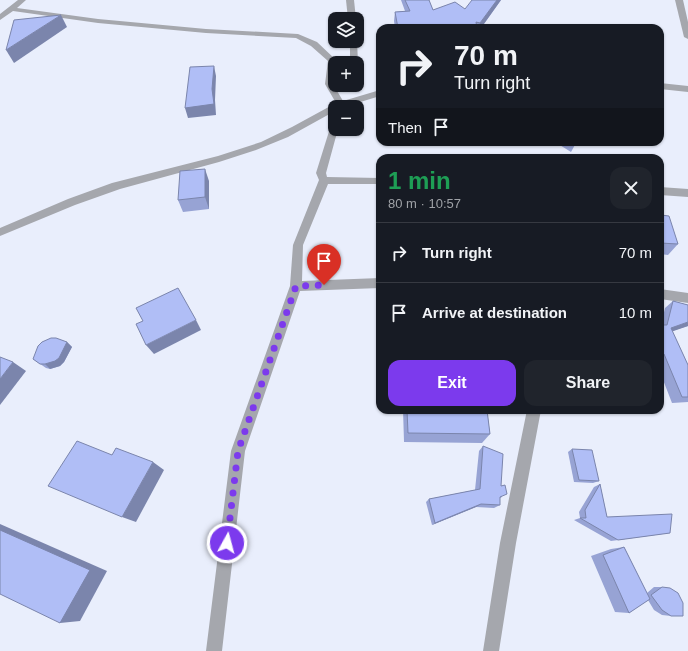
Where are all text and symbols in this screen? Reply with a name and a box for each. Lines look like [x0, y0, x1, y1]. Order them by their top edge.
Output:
map controls [328, 12, 364, 136]
button: layers [328, 12, 364, 48]
icon: right [388, 40, 440, 92]
text: 70 m [454, 40, 518, 71]
button: + [328, 56, 364, 92]
text: Turn right [454, 73, 530, 93]
button: − [328, 100, 364, 136]
icon: arrive [430, 116, 452, 138]
text: Then [388, 119, 422, 136]
text: 1 min [388, 167, 451, 194]
button: close [610, 167, 652, 209]
text: 80 m · 10:57 [388, 196, 461, 211]
icon: right [388, 242, 410, 264]
pin [307, 244, 341, 285]
text: Turn right [422, 244, 492, 261]
text: 70 m [619, 244, 652, 261]
icon: arrive [313, 250, 335, 272]
icon: arrive [388, 302, 410, 324]
text: Arrive at destination [422, 304, 567, 321]
text: 10 m [619, 304, 652, 321]
button: Exit [388, 360, 516, 406]
button: Share [524, 360, 652, 406]
position arrow [206, 522, 248, 564]

